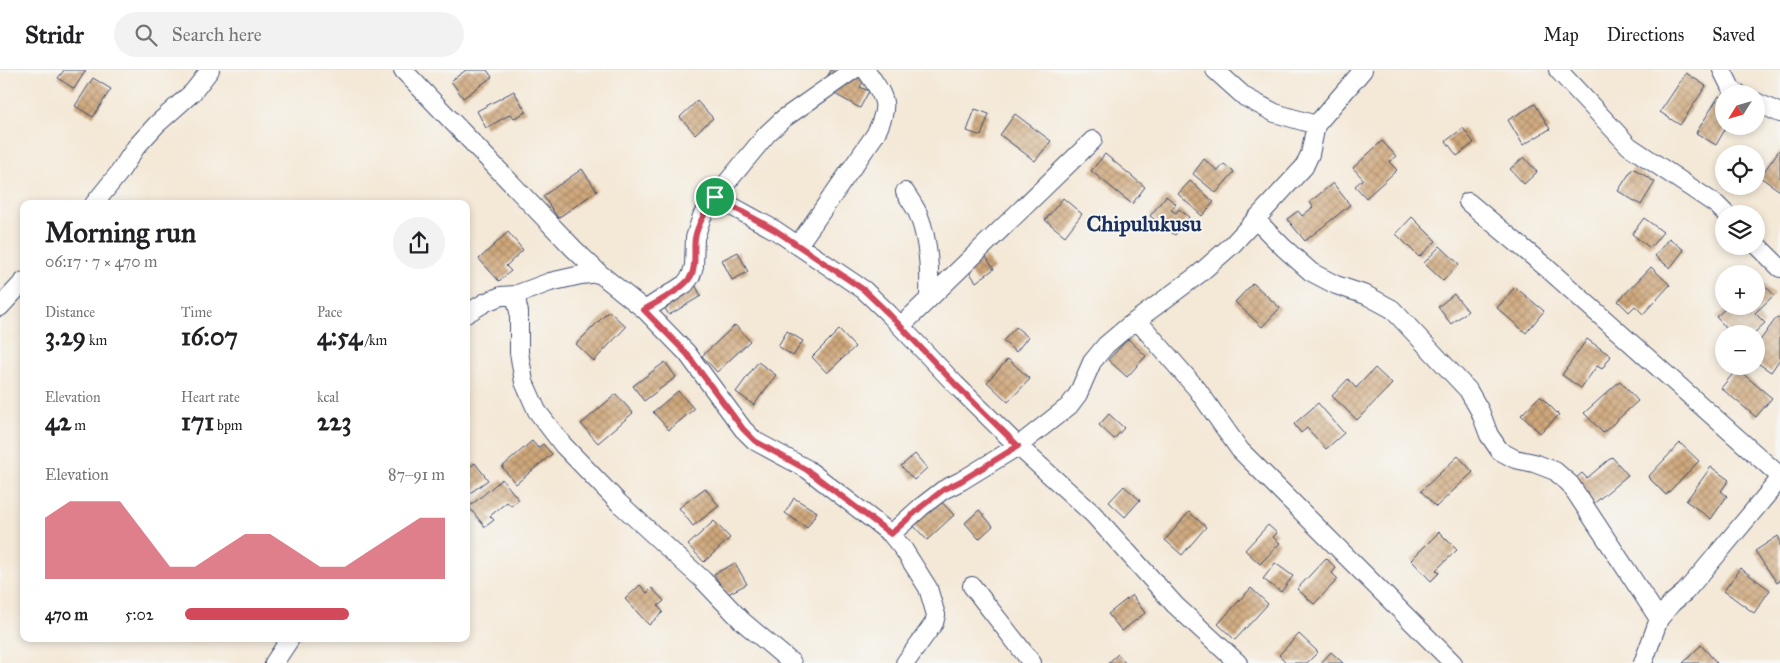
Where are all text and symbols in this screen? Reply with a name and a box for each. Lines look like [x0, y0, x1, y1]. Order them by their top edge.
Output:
search box [114, 12, 464, 57]
text: Stridr [25, 20, 84, 50]
icon: search [132, 21, 160, 49]
text: Search here [172, 23, 262, 46]
text: Map [1543, 24, 1579, 46]
text: Directions [1607, 24, 1684, 46]
text: Saved [1712, 24, 1755, 46]
north arrow [1715, 85, 1765, 135]
map controls [1715, 85, 1765, 375]
button: locate [1715, 145, 1765, 195]
pin [694, 176, 736, 218]
icon: arrive [701, 183, 729, 211]
button: layers [1715, 205, 1765, 255]
district label: Chipulukusu [1086, 210, 1202, 237]
text: Morning run [45, 215, 196, 250]
button: share [393, 217, 445, 269]
text: 06:17 · 7 × 470 m [45, 252, 157, 271]
button: + [1715, 265, 1765, 315]
text: Distance [45, 304, 95, 321]
text: Time [181, 304, 212, 321]
text: Pace [317, 304, 342, 321]
text: 3.29 [45, 321, 86, 352]
text: 16:07 [181, 321, 238, 352]
text: 4:54 [317, 321, 362, 352]
button: − [1715, 325, 1765, 375]
text: km [86, 332, 107, 349]
text: /km [362, 332, 387, 349]
text: Elevation [45, 389, 101, 406]
text: Heart rate [181, 389, 240, 406]
text: kcal [317, 389, 339, 406]
text: 42 [45, 406, 71, 437]
text: 171 [181, 406, 214, 437]
text: 223 [317, 406, 352, 437]
text: m [71, 417, 86, 434]
text: bpm [214, 417, 243, 434]
text: Elevation [45, 465, 109, 484]
text: 87–91 m [388, 465, 445, 484]
text: 470 m [45, 605, 88, 624]
text: 5:02 [125, 605, 154, 624]

